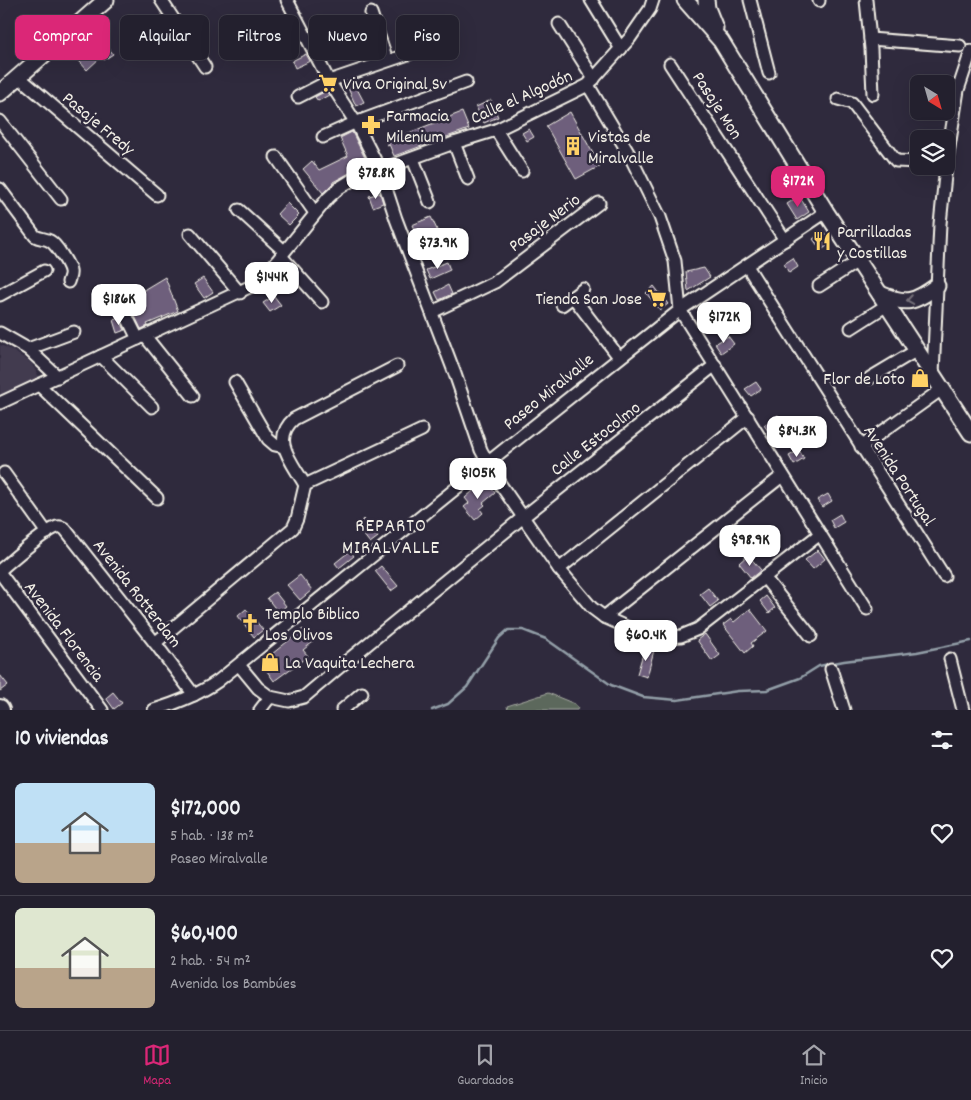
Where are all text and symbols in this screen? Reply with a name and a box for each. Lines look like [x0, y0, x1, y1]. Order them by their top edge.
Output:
chip: Comprar [15, 15, 110, 60]
chip: Alquilar [120, 15, 209, 60]
chip: Filtros [219, 15, 299, 60]
chip: Nuevo [309, 15, 386, 60]
chip: Piso [396, 15, 459, 60]
street label: Calle el Algodón [467, 65, 577, 132]
street label: Pasaje Mon [685, 68, 747, 145]
supermarket icon: Viva Original Sv [317, 72, 339, 94]
place label: Viva Original Sv [343, 73, 448, 98]
north arrow [910, 75, 955, 120]
map controls [910, 75, 955, 175]
street label: Pasaje Fredy [56, 87, 140, 163]
place label: Farmacia Milenium [386, 105, 449, 151]
pharmacy icon: Farmacia Milenium [360, 114, 382, 136]
place label: Vistas de Miralvalle [588, 126, 654, 172]
button: layers [910, 130, 955, 175]
building icon: Vistas de Miralvalle [562, 135, 584, 157]
pin: $78.8K [335, 158, 417, 200]
text: $78.8K [357, 162, 395, 185]
pin: $172K [763, 166, 833, 208]
text: $172K [782, 170, 814, 193]
street label: Pasaje Nerio [504, 189, 587, 259]
place label: Parrilladas y Costillas [837, 221, 912, 267]
pin: $73.9K [397, 228, 479, 270]
restaurant icon: Parrilladas y Costillas [811, 230, 833, 252]
text: $73.9K [419, 232, 457, 255]
pin: $144K [237, 262, 307, 304]
text: $144K [256, 266, 288, 289]
pin: $186K [84, 284, 154, 326]
supermarket icon: Tienda San Jose [646, 287, 668, 309]
text: $186K [102, 288, 136, 311]
place label: Tienda San Jose [535, 288, 642, 313]
one-way arrow [905, 294, 914, 304]
pin: $172K [689, 302, 759, 344]
text: $172K [708, 306, 740, 329]
street label: Paseo Miralvalle [499, 349, 600, 437]
shop icon: Flor de Loto [909, 367, 931, 389]
place label: Flor de Loto [823, 368, 905, 393]
street label: Calle Estocolmo [546, 397, 647, 483]
pin: $84.3K [756, 416, 838, 458]
text: $84.3K [778, 420, 816, 443]
street label: Avenida Portugal [856, 421, 940, 532]
pin: $105K [443, 458, 513, 500]
text: $105K [460, 462, 496, 485]
district label: REPARTO MIRALVALLE [342, 514, 440, 563]
pin: $98.9K [709, 524, 791, 567]
text: $98.9K [730, 529, 770, 552]
street label: Avenida Rotterdam [86, 535, 186, 654]
street label: Avenida Florencia [17, 577, 109, 688]
place label: Templo Biblico Los Olivos [265, 603, 360, 649]
church icon: Templo Biblico Los Olivos [239, 612, 261, 634]
pin: $60.4K [605, 620, 687, 662]
text: $60.4K [625, 624, 667, 647]
shop icon: La Vaquita Lechera [259, 651, 281, 673]
place label: La Vaquita Lechera [285, 652, 415, 677]
text: 10 viviendas [15, 725, 109, 755]
icon: filters [928, 726, 956, 754]
text: $172,000 [170, 795, 241, 825]
icon: home [55, 803, 115, 863]
icon: heart [928, 819, 956, 847]
text: 5 hab. · 138 m² [170, 825, 254, 848]
text: Paseo Miralvalle [170, 848, 268, 871]
text: $60,400 [170, 920, 238, 950]
icon: home [55, 928, 115, 988]
icon: heart [928, 944, 956, 972]
text: 2 hab. · 54 m² [170, 950, 251, 973]
text: Avenida los Bambúes [170, 973, 296, 996]
tab: Mapa [143, 1041, 171, 1091]
tab: Guardados [457, 1041, 514, 1091]
tab: Inicio [800, 1041, 828, 1091]

